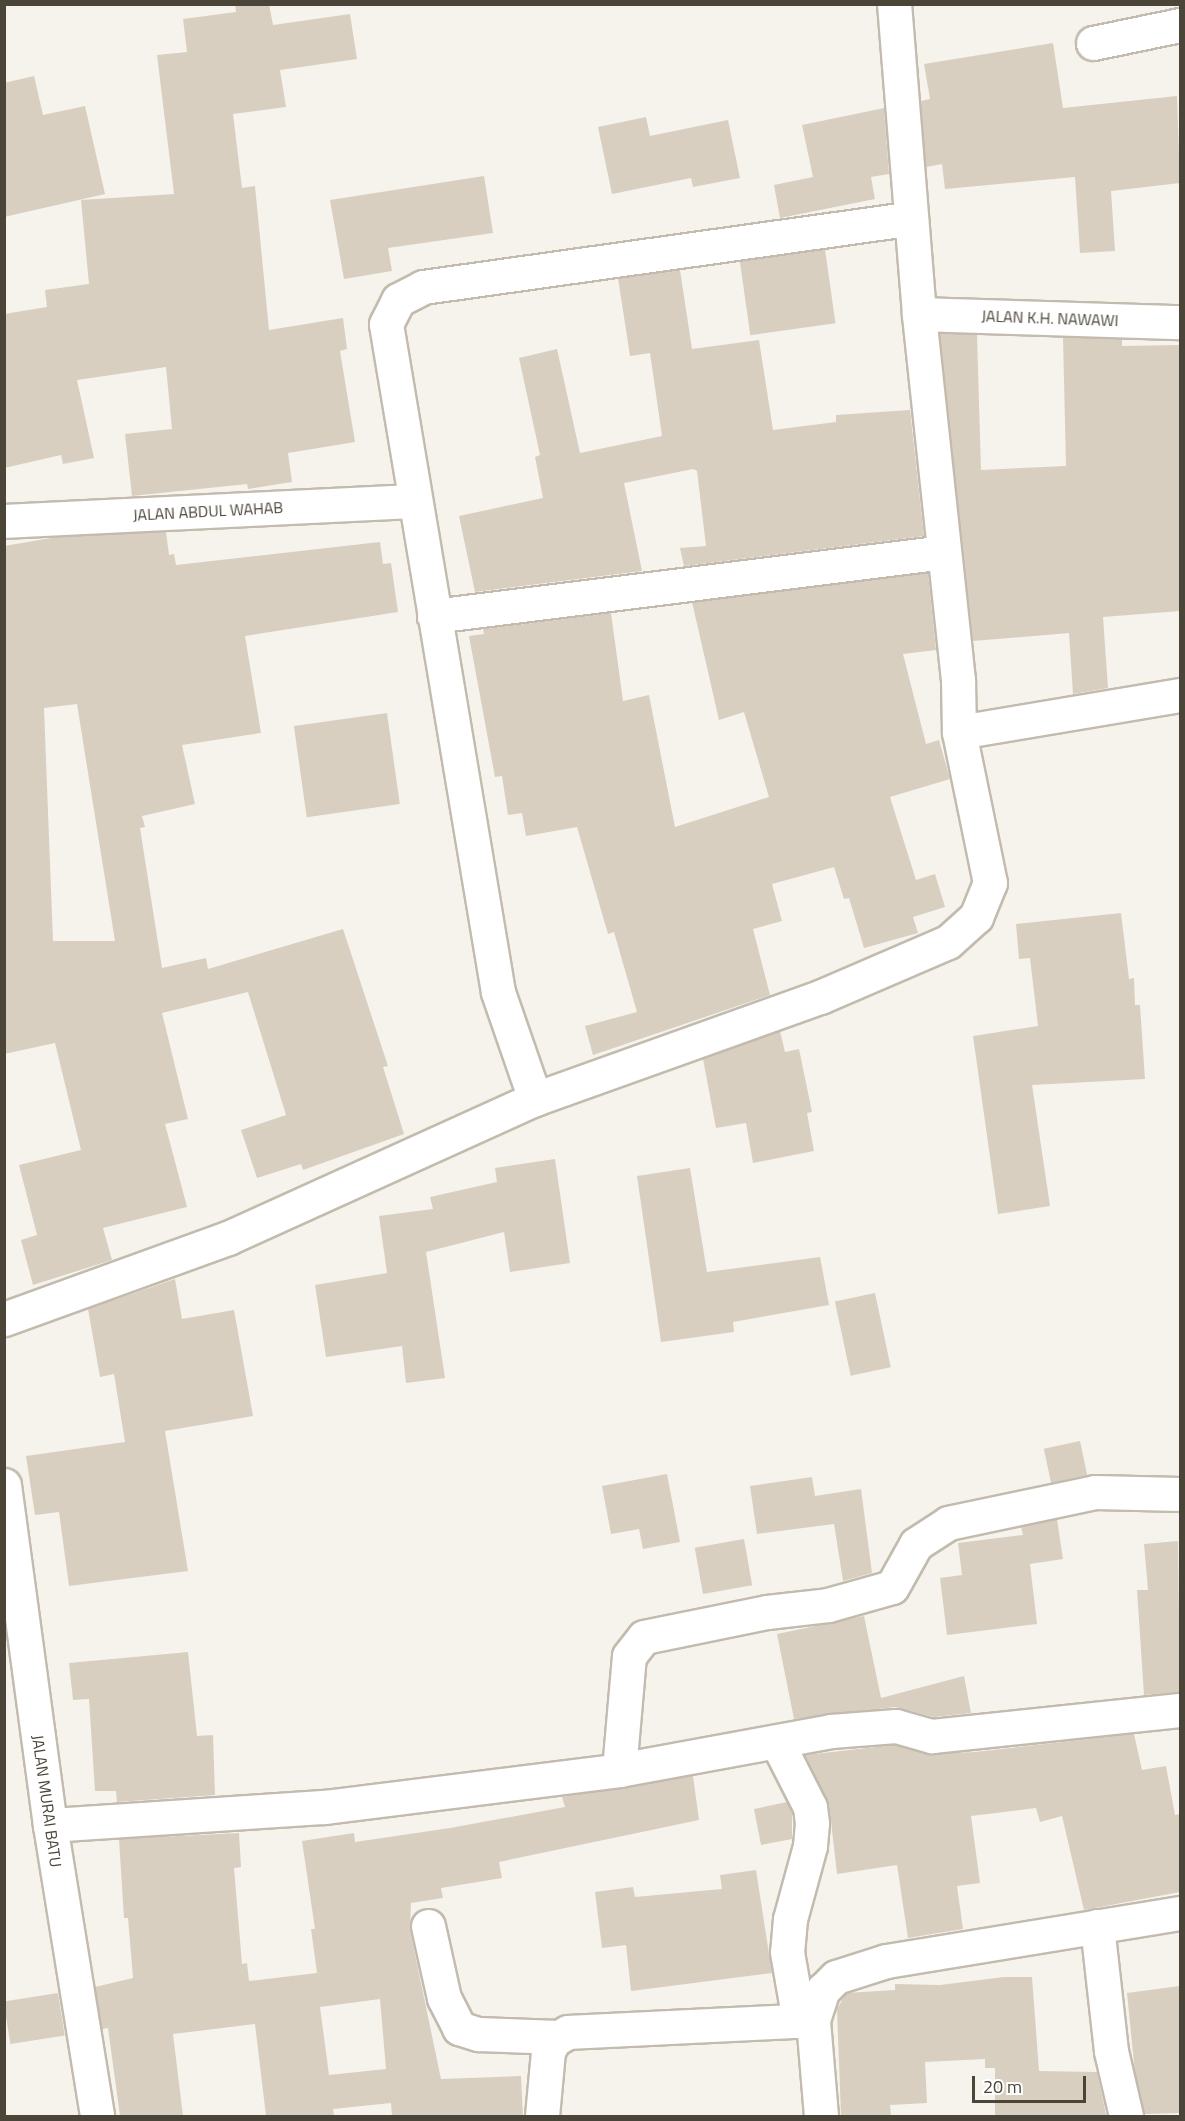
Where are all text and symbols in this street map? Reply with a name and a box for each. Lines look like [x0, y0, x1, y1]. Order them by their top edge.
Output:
street label: JALAN K.H. NAWAWI [981, 306, 1119, 330]
street label: JALAN ABDUL WAHAB [132, 497, 284, 525]
street label: JALAN MURAI BATU [28, 1734, 66, 1868]
scale bar [975, 2064, 1089, 2102]
text: 20 m [983, 2073, 1022, 2100]

